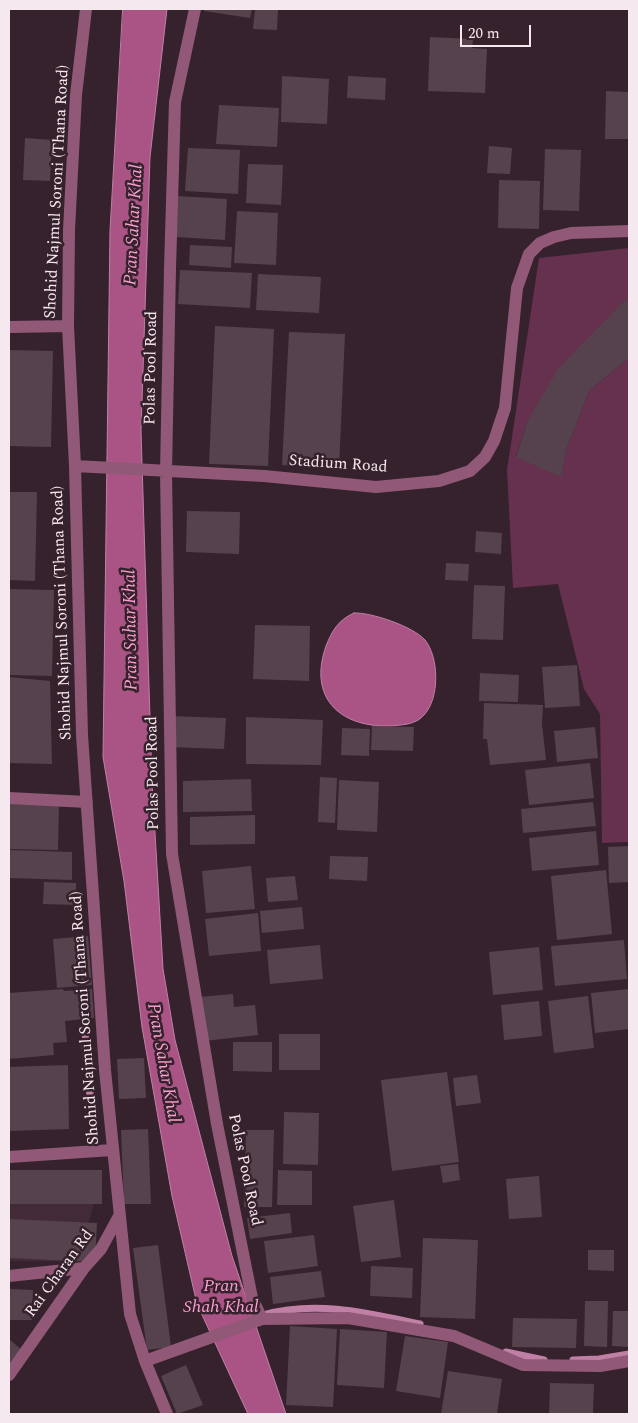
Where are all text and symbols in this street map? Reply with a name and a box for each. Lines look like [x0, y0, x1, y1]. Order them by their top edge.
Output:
scale bar [463, 15, 534, 47]
text: 20 m [468, 22, 500, 45]
street label: Shohid Najmul Soroni (Thana Road) [42, 65, 74, 319]
water label: Pran Sahar Khal [121, 164, 149, 286]
street label: Polas Pool Road [141, 311, 163, 425]
street label: Stadium Road [288, 452, 388, 478]
street label: Shohid Najmul Soroni (Thana Road) [49, 486, 77, 740]
water label: Pran Sahar Khal [120, 569, 144, 691]
street label: Polas Pool Road [143, 716, 165, 830]
street label: Shohid Najmul Soroni (Thana Road) [68, 891, 104, 1145]
water label: Pran Sahar Khal [141, 1001, 183, 1125]
street label: Polas Pool Road [223, 1112, 265, 1228]
street label: Rai Charan Rd [22, 1227, 98, 1321]
water label: Pran Shah Khal [183, 1276, 259, 1318]

